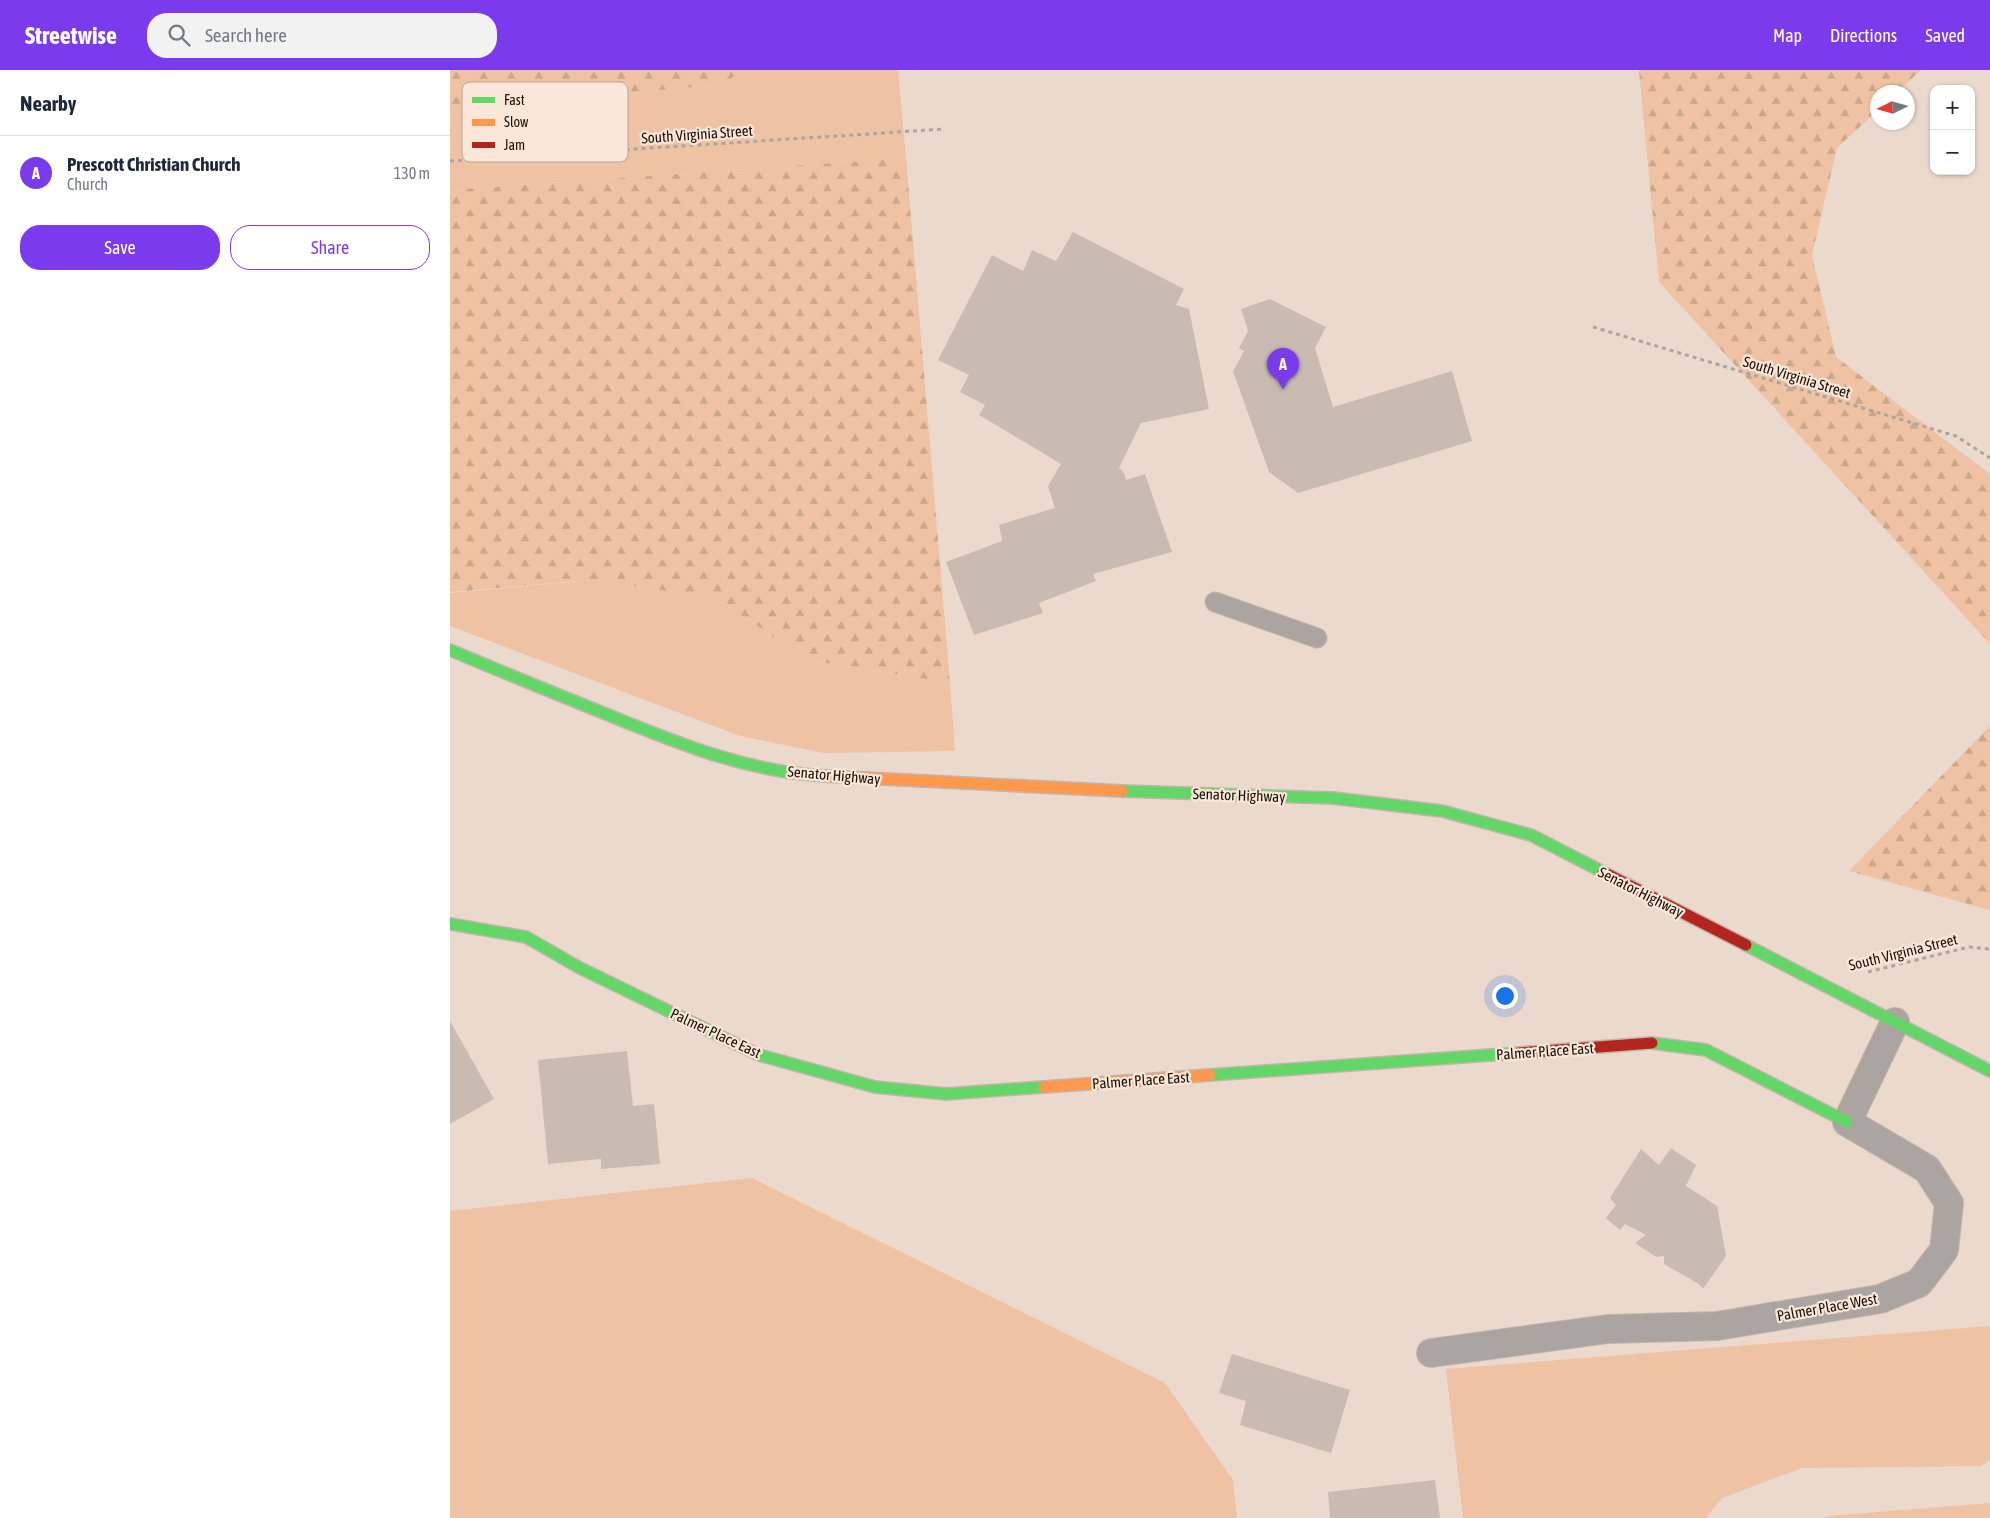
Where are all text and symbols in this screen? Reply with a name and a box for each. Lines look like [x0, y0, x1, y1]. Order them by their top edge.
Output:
search box [147, 13, 497, 58]
icon: search [165, 21, 193, 49]
text: Streetwise [25, 22, 117, 49]
text: Search here [205, 24, 287, 46]
text: Map [1773, 25, 1802, 46]
text: Directions [1830, 25, 1897, 46]
text: Saved [1925, 25, 1965, 46]
legend [462, 82, 628, 162]
north arrow [1870, 85, 1915, 130]
map controls [1930, 85, 1975, 175]
button: + [1930, 85, 1975, 130]
text: Nearby [20, 91, 76, 115]
text: Fast [504, 92, 525, 108]
text: Slow [504, 114, 529, 130]
street label: South Virginia Street [641, 122, 753, 146]
button: − [1930, 130, 1975, 175]
text: Jam [504, 137, 525, 153]
text: Prescott Christian Church [67, 153, 241, 175]
text: A [32, 164, 40, 182]
text: 130 m [394, 164, 430, 182]
text: Church [67, 175, 108, 193]
button: Save [20, 225, 220, 270]
button: Share [230, 225, 430, 270]
pin: A [1267, 348, 1299, 389]
street label: South Virginia Street [1741, 353, 1853, 401]
street label: Senator Highway [787, 762, 881, 788]
street label: Senator Highway [1192, 785, 1286, 805]
street label: Senator Highway [1596, 863, 1686, 921]
street label: South Virginia Street [1847, 930, 1959, 974]
your location [1492, 983, 1518, 1009]
street label: Palmer Place East [668, 1005, 764, 1061]
street label: Palmer Place East [1496, 1039, 1594, 1063]
street label: Palmer Place East [1092, 1068, 1190, 1092]
street label: Palmer Place West [1775, 1290, 1879, 1324]

